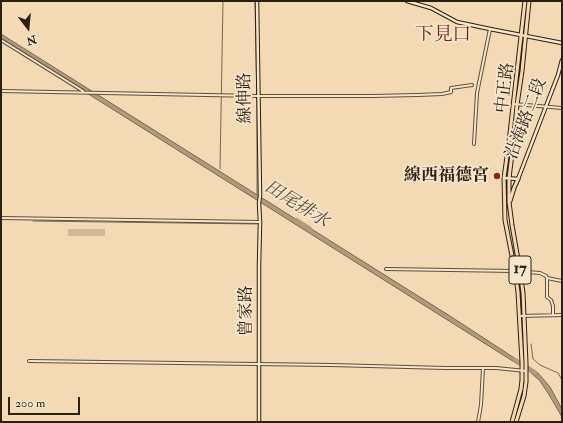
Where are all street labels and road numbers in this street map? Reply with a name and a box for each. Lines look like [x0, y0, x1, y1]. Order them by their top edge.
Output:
street label: 中正路 [493, 61, 519, 115]
street label: 線伸路 [235, 72, 257, 124]
street label: 沿海路二段 [502, 76, 552, 162]
road number: 17 [509, 256, 531, 284]
street label: 曾家路 [237, 286, 257, 336]

